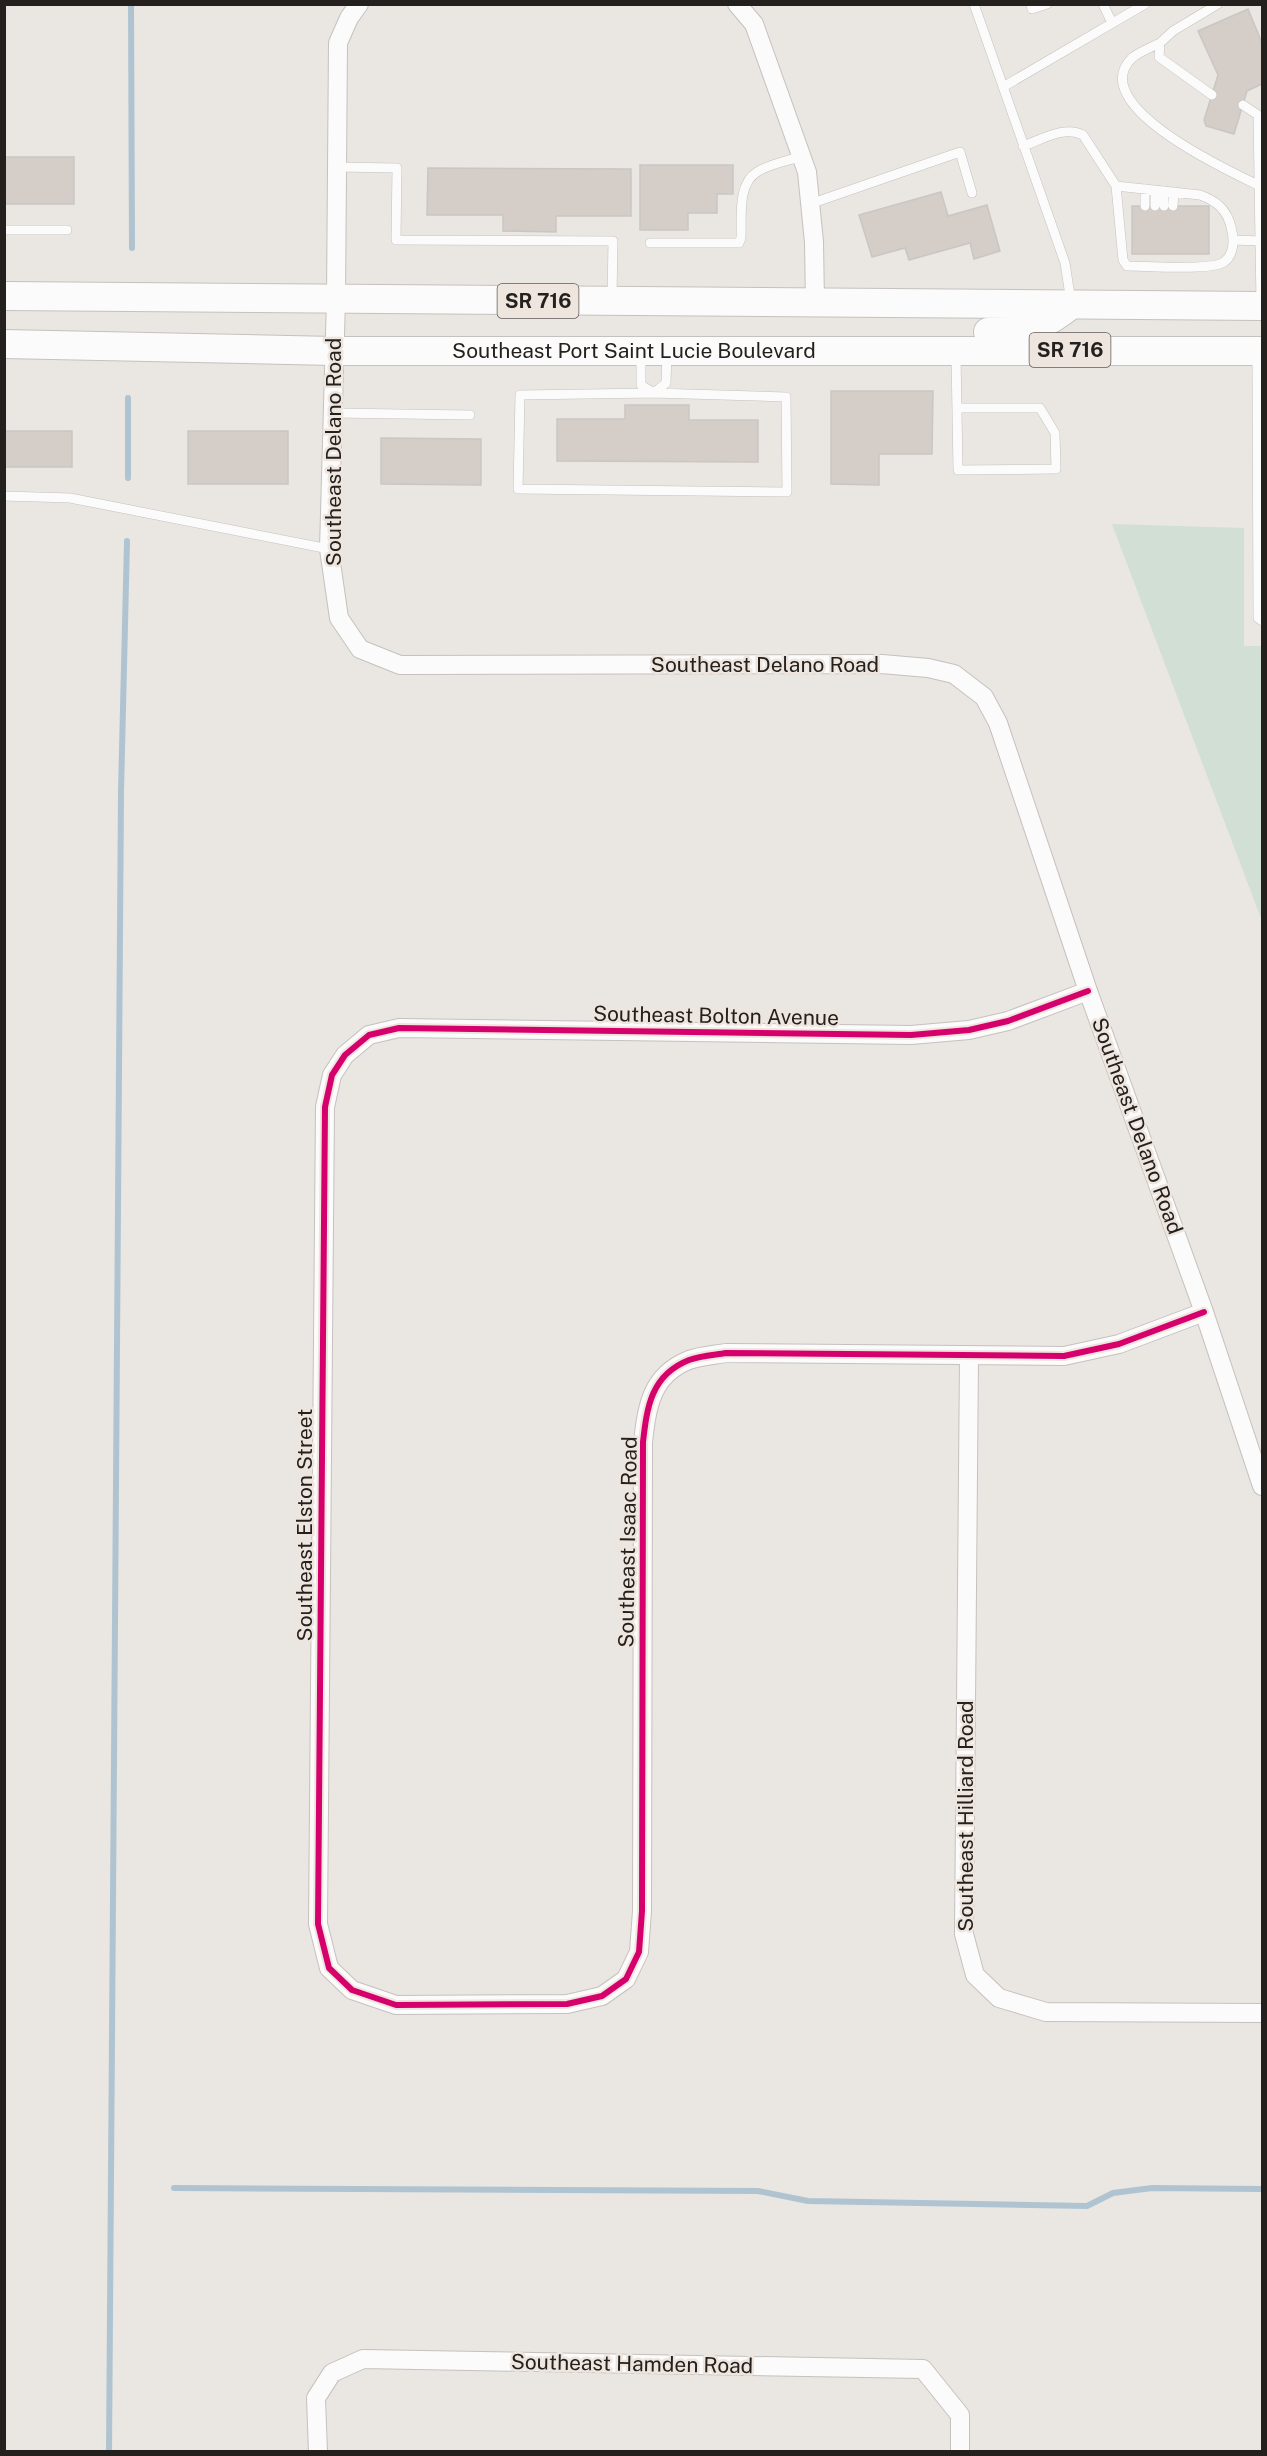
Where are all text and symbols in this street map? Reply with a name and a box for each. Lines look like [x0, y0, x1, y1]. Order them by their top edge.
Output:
road number: SR 716 [498, 284, 578, 318]
road number: SR 716 [1030, 333, 1110, 367]
street label: Southeast Delano Road [321, 338, 346, 566]
street label: Southeast Port Saint Lucie Boulevard [452, 338, 816, 363]
street label: Southeast Delano Road [651, 652, 879, 677]
street label: Southeast Bolton Avenue [593, 1001, 839, 1030]
street label: Southeast Delano Road [1087, 1014, 1188, 1237]
street label: Southeast Elston Street [292, 1409, 317, 1641]
street label: Southeast Isaac Road [613, 1436, 642, 1648]
street label: Southeast Hilliard Road [953, 1700, 978, 1932]
street label: Southeast Hamden Road [511, 2349, 753, 2378]

